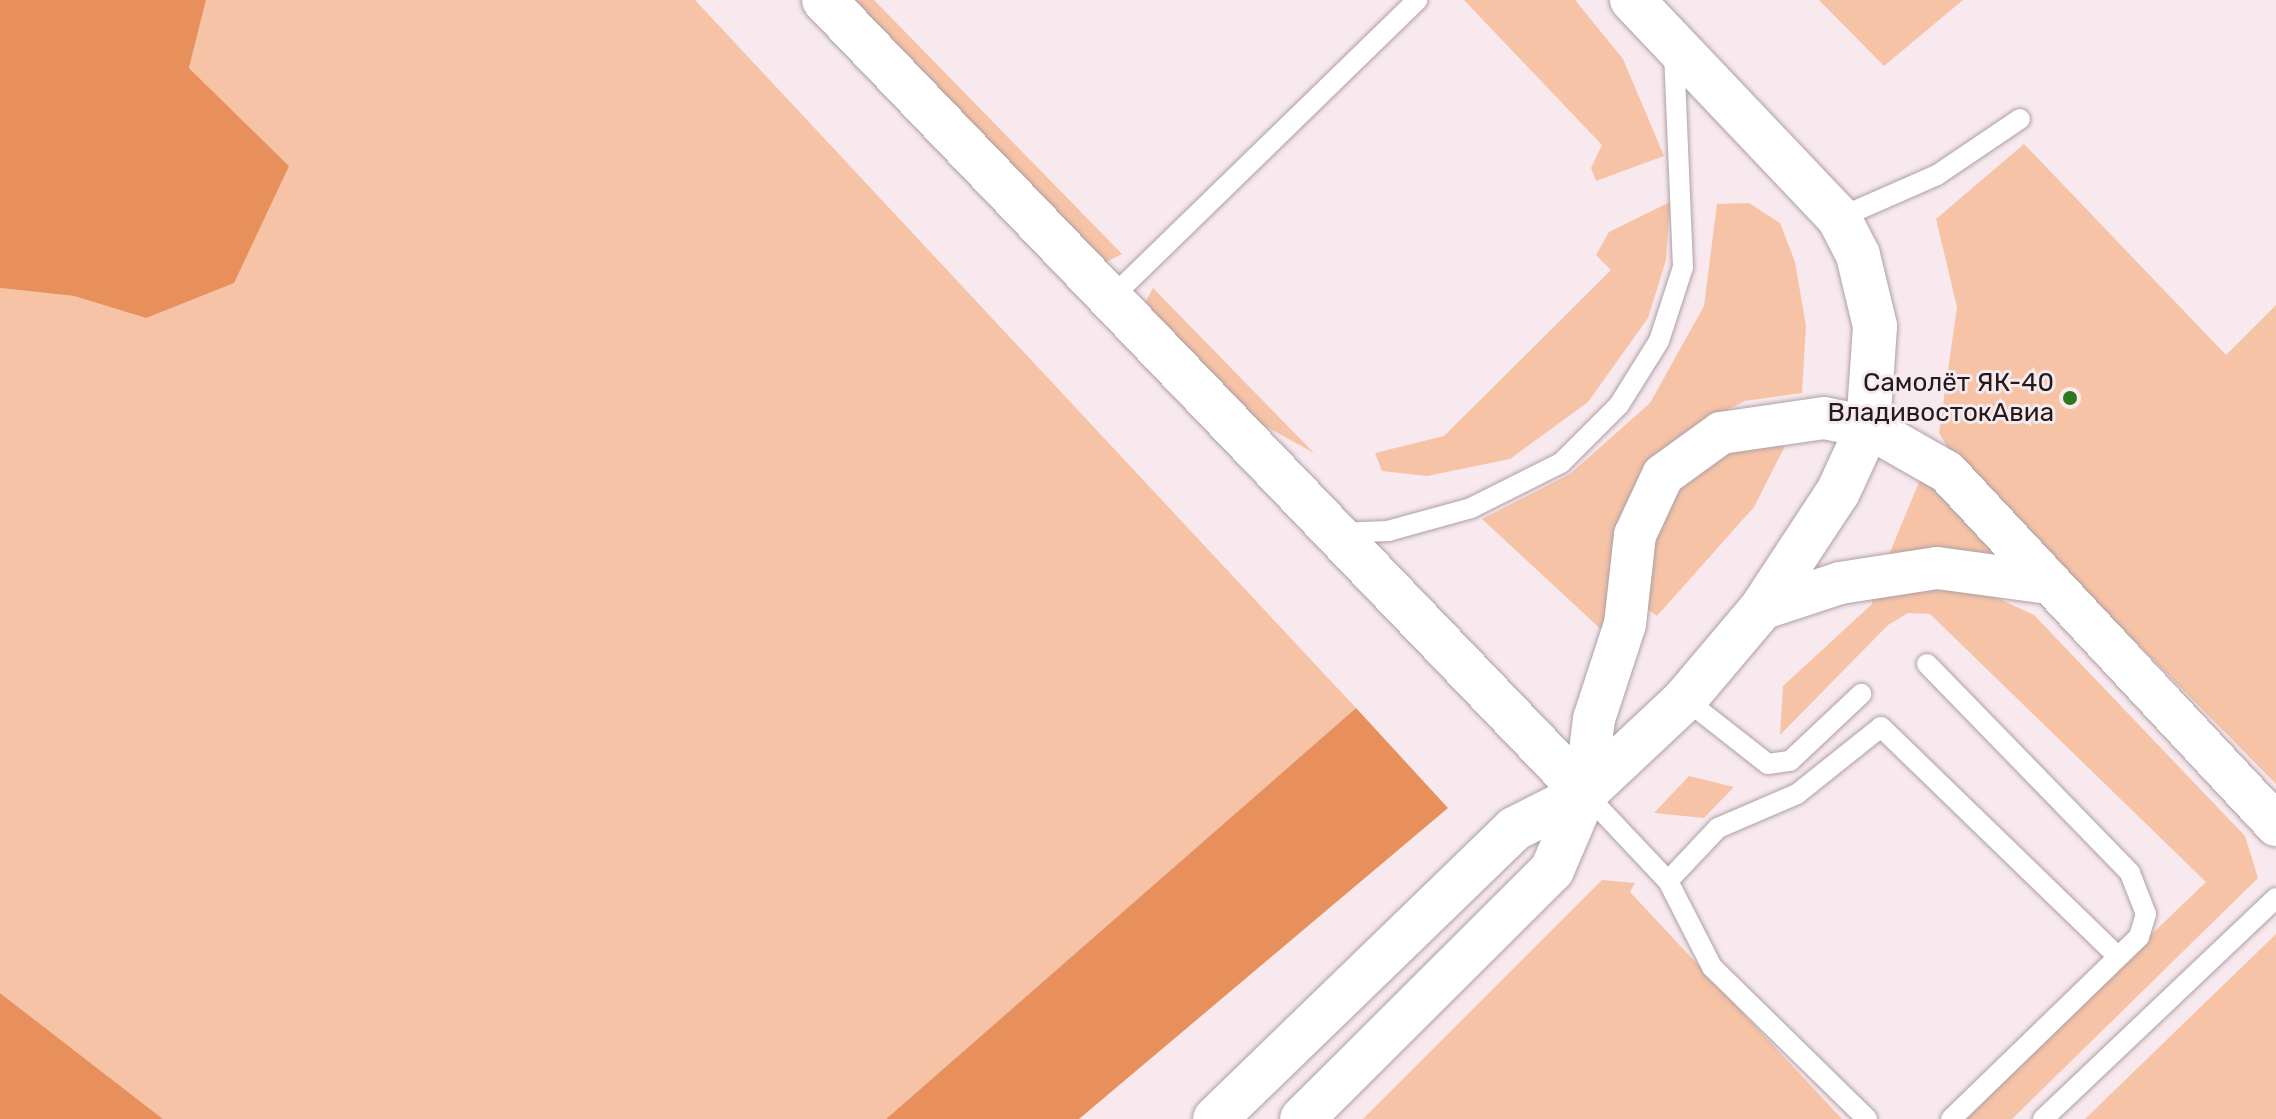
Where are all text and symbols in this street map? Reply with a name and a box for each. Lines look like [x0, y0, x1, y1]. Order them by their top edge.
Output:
place label: Самолёт ЯК-40 ВладивостокАвиа [1828, 367, 2054, 428]
marker: Самолёт ЯК-40 ВладивостокАвиа [2061, 389, 2079, 407]

